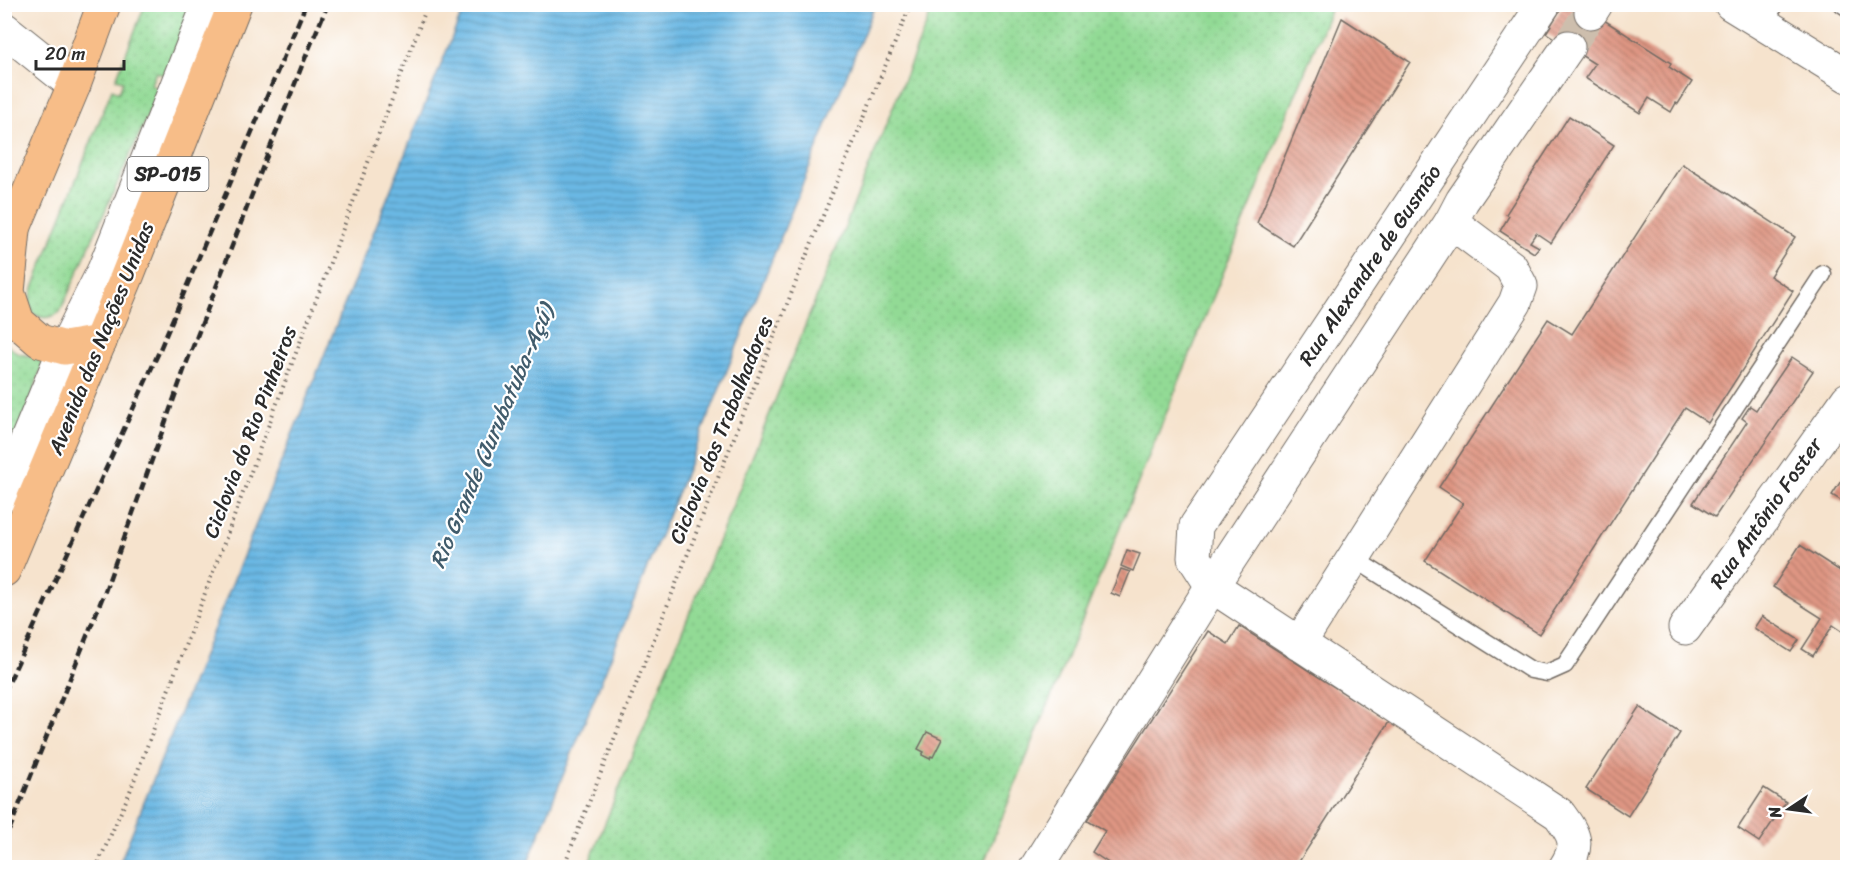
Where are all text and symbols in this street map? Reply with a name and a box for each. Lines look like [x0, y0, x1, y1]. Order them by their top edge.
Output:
scale bar [36, 33, 124, 71]
text: 20 m [45, 38, 85, 70]
street label: Rua Alexandre de Gusmão [1288, 156, 1452, 374]
road number: SP-015 [128, 157, 208, 191]
street label: Avenida das Nações Unidas [36, 215, 165, 461]
water label: Rio Grande (Jurubatuba-Açú) [418, 294, 566, 574]
street label: Ciclovia dos Trabalhadores [658, 310, 784, 550]
street label: Ciclovia do Rio Pinheiros [192, 320, 308, 544]
street label: Rua Antônio Foster [1699, 428, 1834, 597]
north arrow [1759, 779, 1819, 839]
text: N [1759, 803, 1790, 822]

